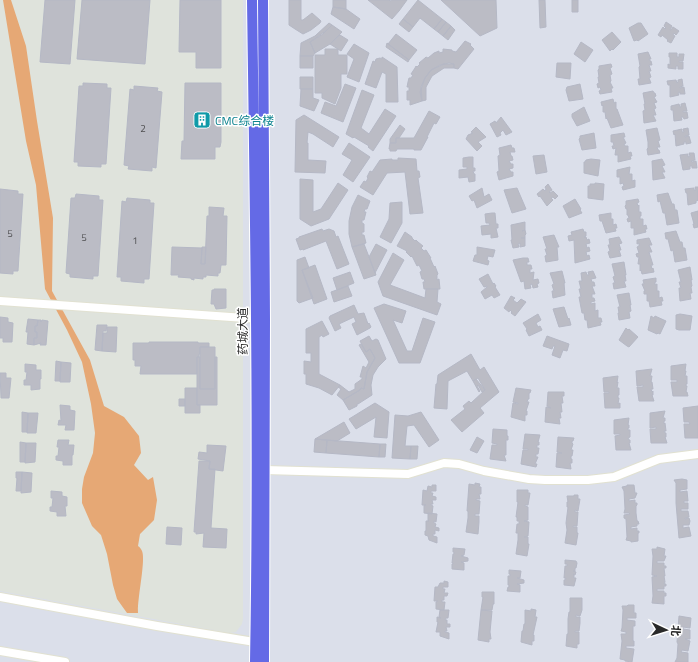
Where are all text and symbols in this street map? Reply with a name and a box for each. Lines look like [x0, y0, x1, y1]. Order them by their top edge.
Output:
building icon: CMC综合楼 [192, 110, 212, 130]
place label: CMC综合楼 [215, 111, 274, 130]
house number: 2 [140, 121, 146, 136]
house number: 5 [7, 226, 13, 241]
house number: 5 [81, 230, 87, 245]
house number: 1 [132, 233, 138, 248]
street label: 药城大道 [233, 307, 252, 355]
north arrow [646, 610, 686, 650]
text: 北 [668, 625, 684, 637]

